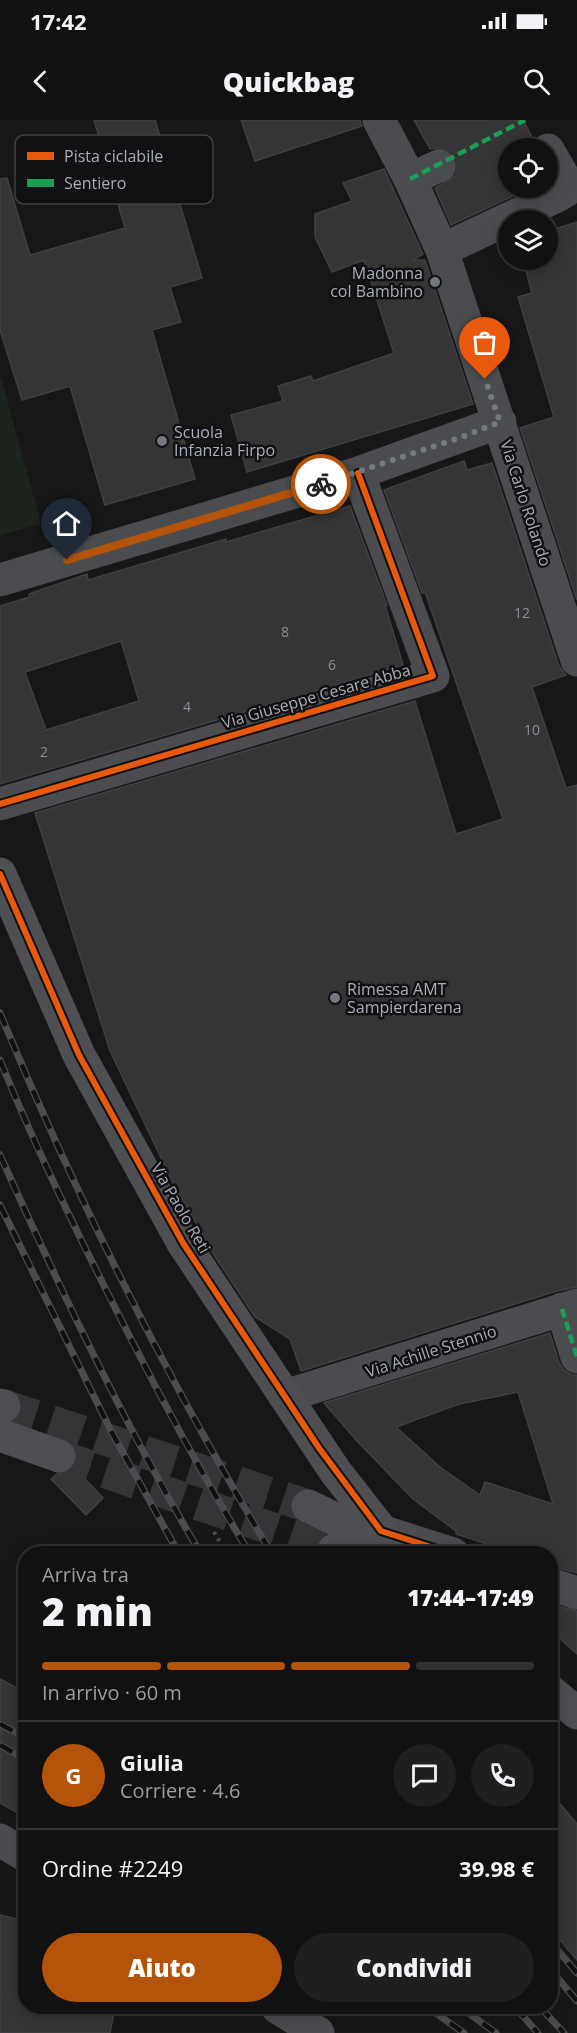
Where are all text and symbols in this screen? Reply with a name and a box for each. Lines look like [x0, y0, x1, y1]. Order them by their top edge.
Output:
text: 17:42 [30, 6, 87, 36]
text: Quickbag [223, 63, 354, 100]
icon: back [24, 65, 57, 98]
icon: search [520, 65, 553, 98]
legend [15, 135, 213, 204]
map controls [498, 138, 558, 270]
button: locate [498, 138, 558, 198]
text: Pista ciclabile [64, 145, 163, 167]
text: Sentiero [64, 172, 126, 194]
button: layers [498, 210, 558, 270]
place label: Madonna col Bambino [330, 262, 423, 302]
marker: Madonna col Bambino [428, 275, 442, 289]
pin [459, 317, 510, 379]
icon: bag [468, 326, 501, 359]
place label: Scuola Infanzia Firpo [174, 421, 275, 461]
marker: Scuola Infanzia Firpo [155, 434, 169, 448]
street label: Via Carlo Rolando [495, 437, 557, 569]
courier [291, 454, 351, 514]
icon: bike [305, 468, 338, 501]
pin [41, 498, 92, 560]
icon: home [50, 507, 83, 540]
house number: 12 [514, 603, 530, 622]
house number: 8 [281, 622, 289, 641]
house number: 6 [328, 655, 336, 674]
street label: Via Giuseppe Cesare Abba [219, 659, 413, 733]
house number: 4 [183, 697, 191, 716]
house number: 10 [524, 720, 540, 739]
house number: 2 [40, 742, 48, 761]
place label: Rimessa AMT Sampierdarena [347, 978, 462, 1018]
marker: Rimessa AMT Sampierdarena [328, 991, 342, 1005]
street label: Via Paolo Reti [146, 1159, 216, 1257]
street label: Via Achille Stennio [363, 1319, 499, 1383]
text: Arriva tra [42, 1561, 129, 1588]
text: 17:44–17:49 [407, 1582, 534, 1612]
text: 2 min [42, 1584, 153, 1637]
text: In arrivo · 60 m [42, 1679, 182, 1706]
button: chat [393, 1744, 456, 1807]
button: phone [471, 1744, 534, 1807]
text: Giulia [120, 1747, 184, 1777]
text: G [66, 1760, 81, 1790]
text: Corriere · 4.6 [120, 1777, 240, 1804]
text: Ordine #2249 [42, 1853, 183, 1883]
text: 39.98 € [459, 1853, 534, 1883]
button: Aiuto [42, 1933, 282, 2002]
button: Condividi [294, 1933, 534, 2002]

